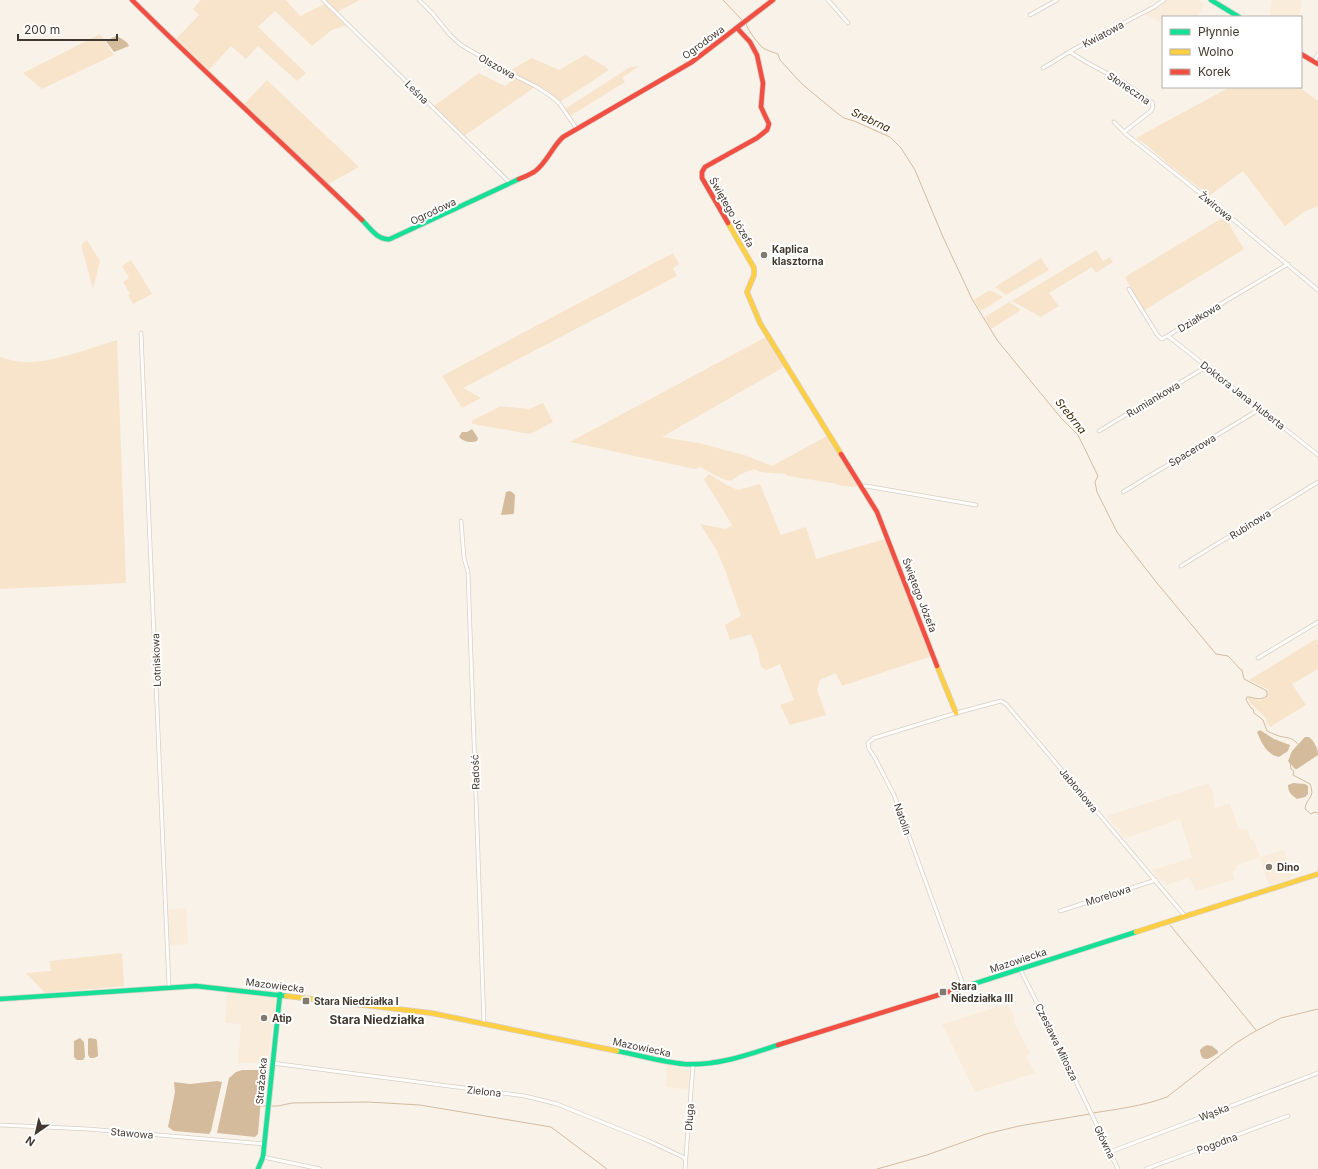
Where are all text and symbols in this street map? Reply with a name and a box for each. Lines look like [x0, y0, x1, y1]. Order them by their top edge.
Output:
scale bar [18, 16, 117, 42]
legend [1162, 16, 1302, 88]
street label: Kwiatowa [1080, 18, 1126, 50]
text: 200 m [24, 22, 60, 37]
street label: Ogrodowa [680, 23, 726, 61]
text: Płynnie [1198, 24, 1239, 39]
text: Wolno [1198, 44, 1234, 59]
street label: Olszowa [476, 51, 518, 81]
text: Korek [1198, 64, 1231, 79]
street label: Słoneczna [1105, 69, 1153, 107]
street label: Leśna [403, 78, 431, 106]
water label: Srebrna [849, 105, 893, 135]
street label: Świętego Józefa [707, 174, 758, 249]
street label: Żwirowa [1197, 188, 1236, 223]
street label: Ogrodowa [408, 195, 458, 227]
place label: Kaplica klasztorna [772, 243, 824, 267]
marker: Kaplica klasztorna [759, 250, 769, 260]
street label: Działkowa [1175, 299, 1223, 335]
street label: Doktora Jana Huberta [1198, 358, 1288, 432]
street label: Rumiankowa [1124, 378, 1182, 420]
water label: Srebrna [1052, 395, 1090, 437]
street label: Spacerowa [1166, 431, 1218, 469]
street label: Rubinowa [1227, 507, 1273, 541]
street label: Świętego Józefa [900, 556, 941, 634]
street label: Lotniskowa [149, 633, 163, 687]
street label: Radość [468, 754, 482, 790]
street label: Jabłoniowa [1057, 766, 1101, 814]
street label: Natolin [892, 801, 914, 837]
place label: Dino [1277, 861, 1299, 873]
marker: Dino [1264, 862, 1274, 872]
street label: Morelowa [1084, 882, 1132, 908]
street label: Mazowiecka [988, 945, 1048, 975]
street label: Mazowiecka [245, 975, 305, 995]
place label: Stara Niedziałka III [951, 980, 1013, 1004]
marker: Stara Niedziałka III [938, 987, 948, 997]
place label: Stara Niedziałka I [314, 995, 399, 1007]
marker: Stara Niedziałka I [301, 996, 311, 1006]
street label: Czesława Miłosza [1033, 1001, 1081, 1083]
place label: Atip [272, 1012, 292, 1024]
district label: Stara Niedziałka [329, 1012, 425, 1027]
marker: Atip [259, 1013, 269, 1023]
street label: Mazowiecka [612, 1035, 672, 1059]
street label: Strażacka [253, 1057, 269, 1105]
street label: Zielona [466, 1083, 502, 1099]
street label: Wąska [1197, 1101, 1231, 1123]
street label: Długa [682, 1103, 696, 1131]
north arrow [16, 1113, 56, 1153]
street label: Główna [1092, 1123, 1118, 1161]
street label: Stawowa [110, 1125, 154, 1141]
street label: Pogodna [1195, 1130, 1239, 1156]
text: N [23, 1133, 38, 1149]

